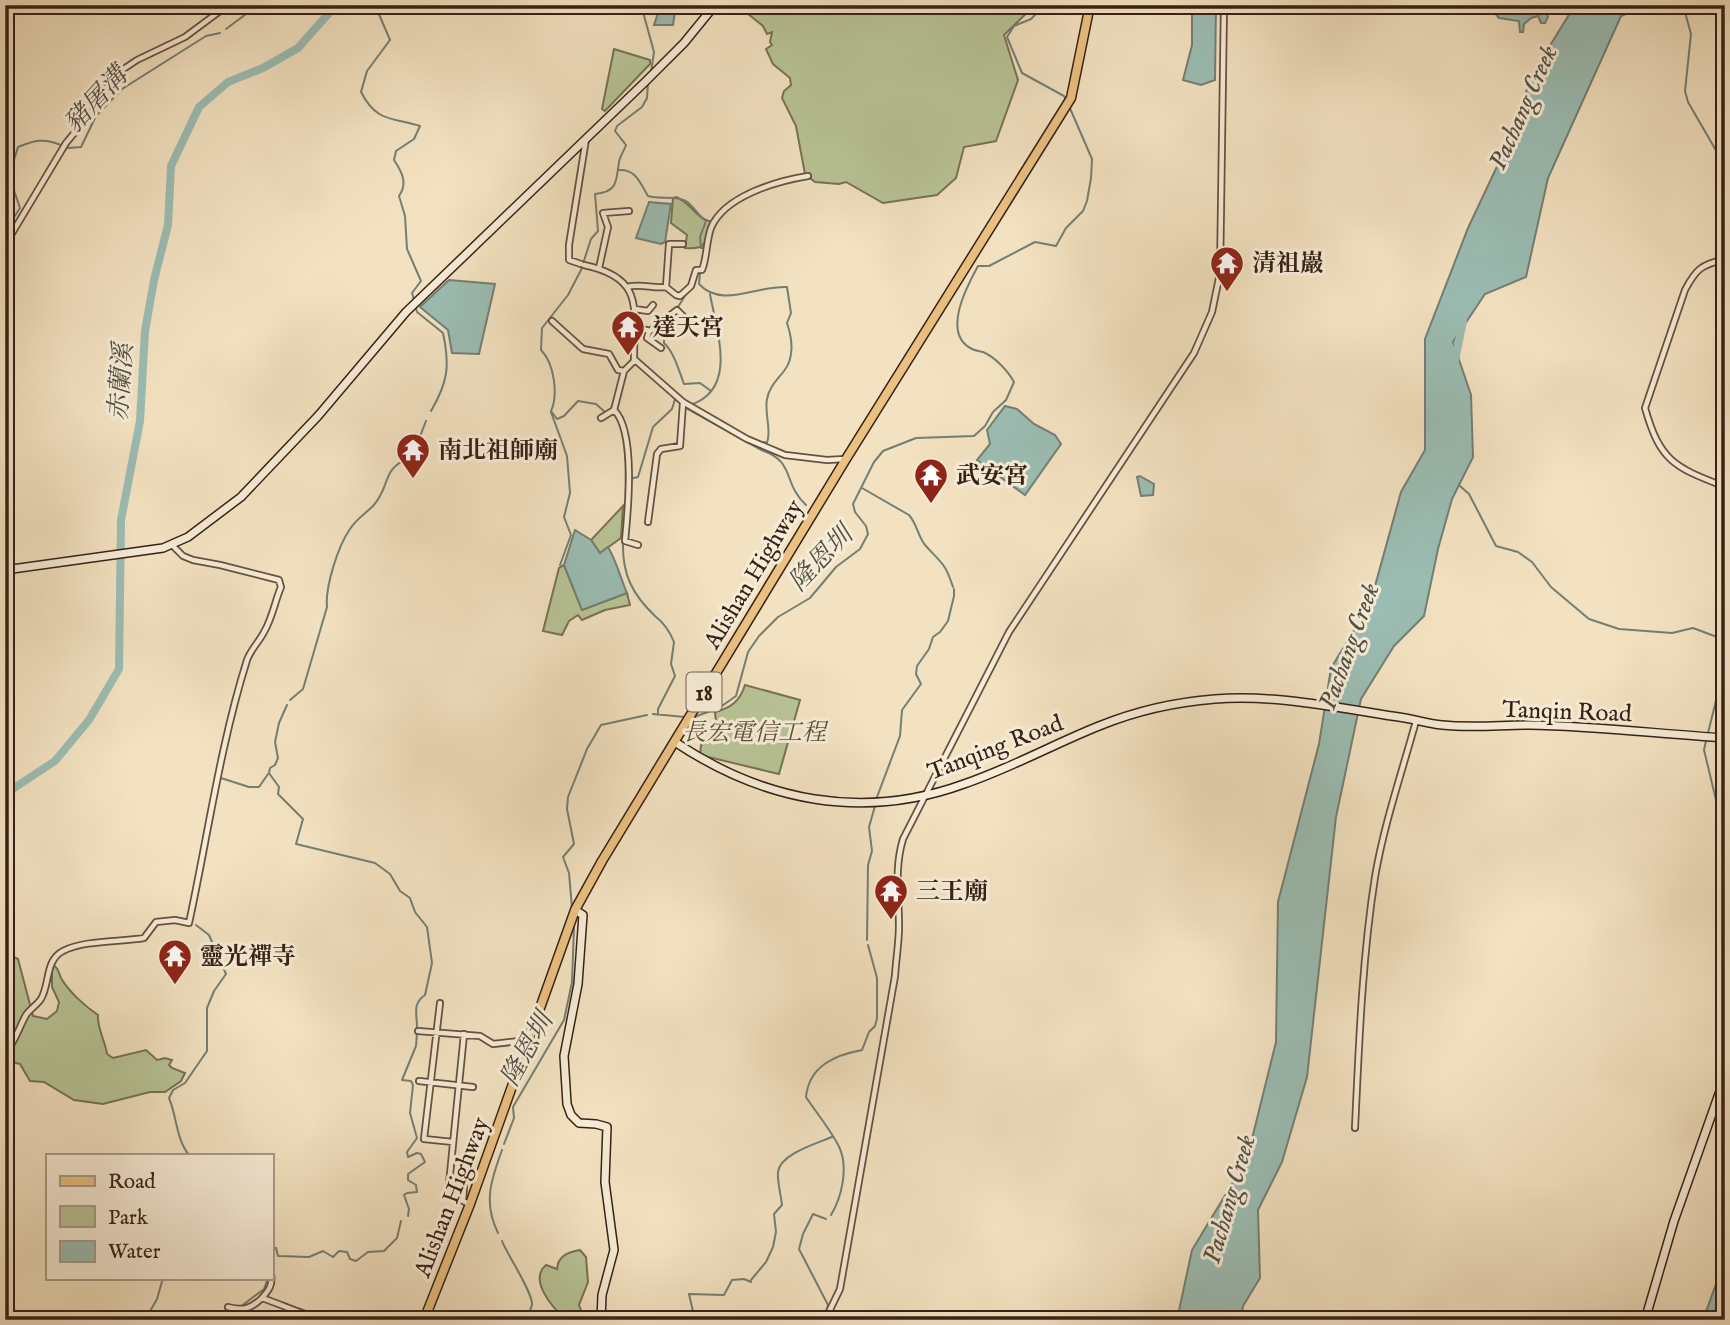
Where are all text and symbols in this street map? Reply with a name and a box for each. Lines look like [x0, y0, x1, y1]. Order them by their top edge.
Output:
water label: Pachang Creek [1481, 40, 1567, 175]
water label: 豬屠溝 [57, 57, 137, 140]
temple icon: 清祖巖 [1208, 244, 1246, 293]
place label: 清祖巖 [1252, 249, 1324, 280]
temple icon: 達天宮 [609, 308, 647, 357]
place label: 達天宮 [652, 313, 724, 344]
water label: 赤蘭溪 [102, 339, 141, 422]
temple icon: 南北祖師廟 [394, 431, 432, 480]
place label: 南北祖師廟 [438, 436, 558, 467]
temple icon: 武安宮 [912, 456, 950, 505]
place label: 武安宮 [956, 461, 1028, 492]
street label: Alishan Highway [697, 494, 811, 656]
water label: 隆恩圳 [782, 517, 863, 599]
water label: Pachang Creek [1311, 578, 1389, 715]
road number: 18 [686, 672, 722, 712]
street label: Tanqin Road [1502, 695, 1632, 730]
street label: Tanqing Road [923, 708, 1068, 788]
park label: 長宏電信工程 [682, 718, 829, 749]
temple icon: 三王廟 [872, 872, 910, 921]
place label: 三王廟 [916, 877, 988, 908]
temple icon: 靈光禪寺 [156, 937, 194, 986]
place label: 靈光禪寺 [200, 942, 296, 973]
water label: 隆恩圳 [494, 1004, 563, 1092]
street label: Alishan Highway [407, 1113, 497, 1283]
water label: Pachang Creek [1195, 1131, 1265, 1268]
legend [46, 1154, 273, 1280]
text: Road [108, 1169, 156, 1196]
text: Park [108, 1205, 149, 1232]
text: Water [108, 1239, 161, 1266]

